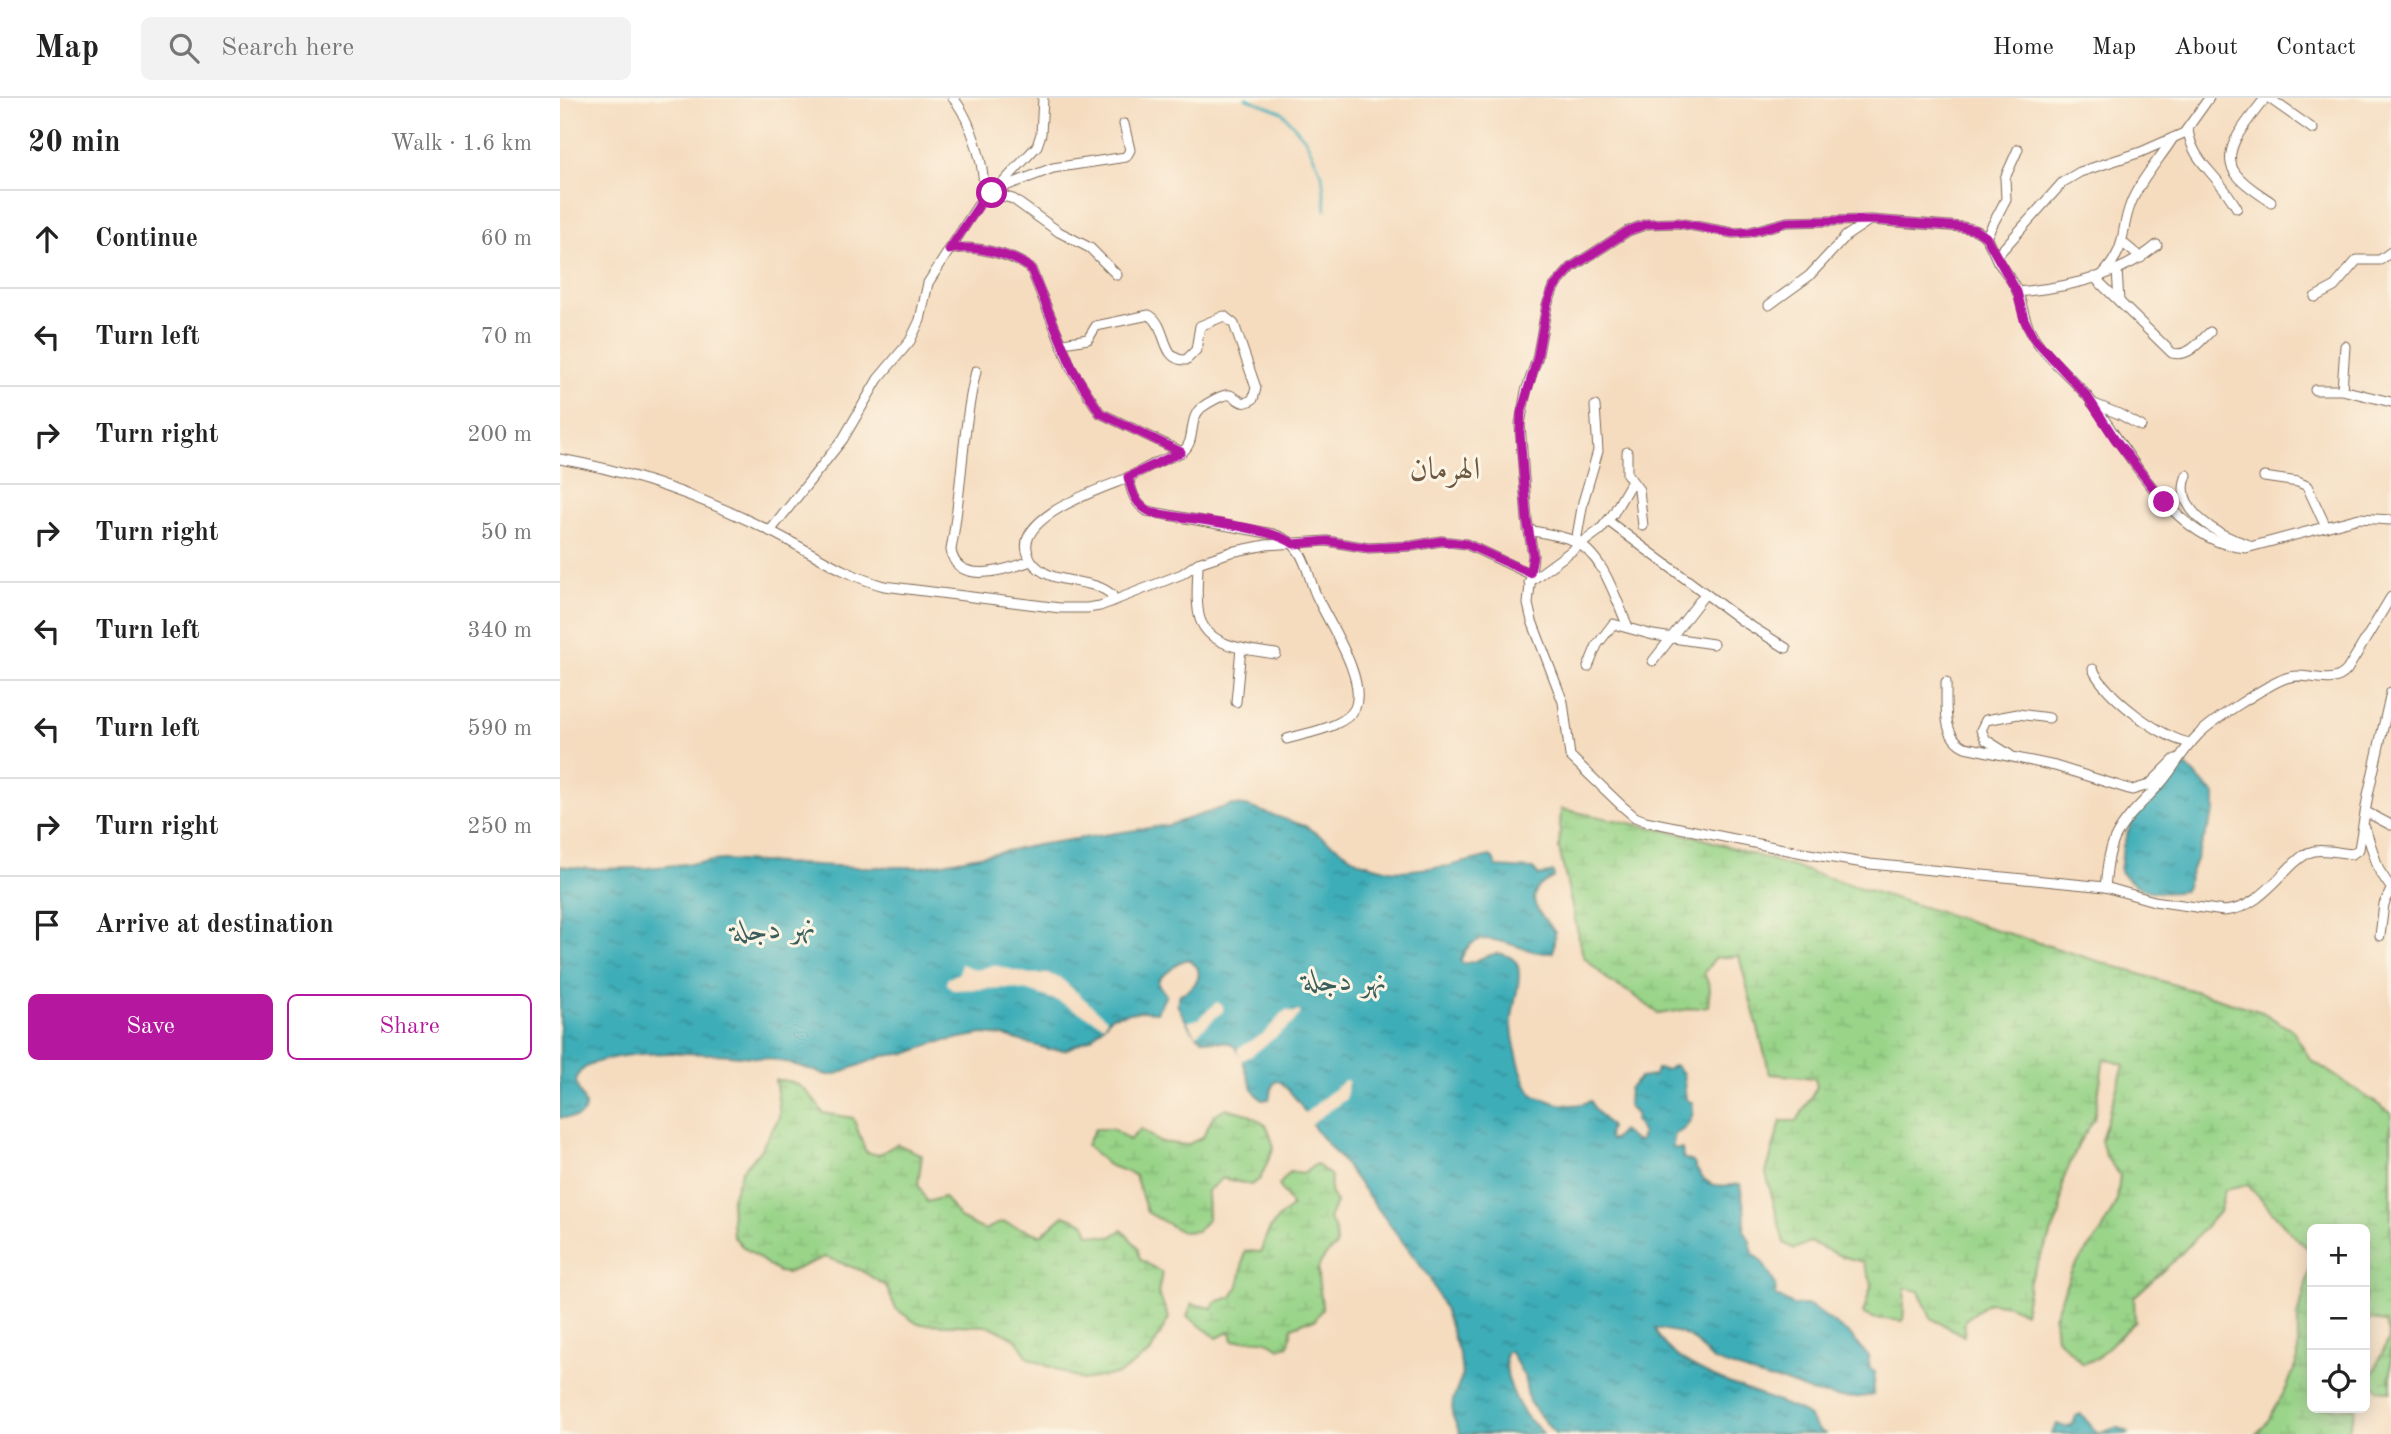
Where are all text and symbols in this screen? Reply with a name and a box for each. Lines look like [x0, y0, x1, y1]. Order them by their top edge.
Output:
search box [141, 17, 631, 80]
icon: search [165, 29, 203, 67]
text: Map [35, 32, 99, 65]
text: Search here [221, 35, 354, 61]
text: Home [1993, 36, 2054, 60]
text: Map [2092, 36, 2136, 60]
text: About [2174, 36, 2238, 60]
text: Contact [2276, 36, 2356, 60]
text: 20 min [28, 128, 121, 158]
text: Walk · 1.6 km [391, 132, 532, 155]
route start [976, 177, 1007, 208]
icon: ahead [28, 220, 66, 258]
text: Continue [95, 226, 198, 252]
text: 60 m [481, 227, 532, 250]
icon: left [28, 318, 66, 356]
text: Turn left [95, 324, 200, 350]
text: 70 m [481, 325, 532, 348]
icon: right [28, 416, 66, 454]
text: Turn right [95, 422, 218, 448]
text: 200 m [467, 423, 532, 446]
district label: الهرمان [1410, 455, 1480, 489]
route end [2148, 486, 2179, 517]
icon: right [28, 514, 66, 552]
text: Turn right [95, 520, 218, 546]
text: 50 m [481, 521, 532, 544]
icon: left [28, 612, 66, 650]
text: Turn left [95, 618, 200, 644]
text: 340 m [467, 619, 532, 642]
icon: left [28, 710, 66, 748]
text: Turn left [95, 716, 200, 742]
text: 590 m [467, 717, 532, 740]
icon: right [28, 808, 66, 846]
text: Turn right [95, 814, 218, 840]
text: 250 m [467, 815, 532, 838]
icon: arrive [28, 906, 66, 944]
water label: نهر دجلة [727, 911, 817, 951]
text: Arrive at destination [95, 912, 334, 938]
water label: نهر دجلة [1299, 967, 1387, 999]
button: Save [28, 994, 273, 1060]
button: Share [287, 994, 532, 1060]
map controls [2307, 1224, 2370, 1413]
button: + [2307, 1224, 2370, 1287]
button: − [2307, 1287, 2370, 1350]
button: locate [2307, 1350, 2370, 1413]

